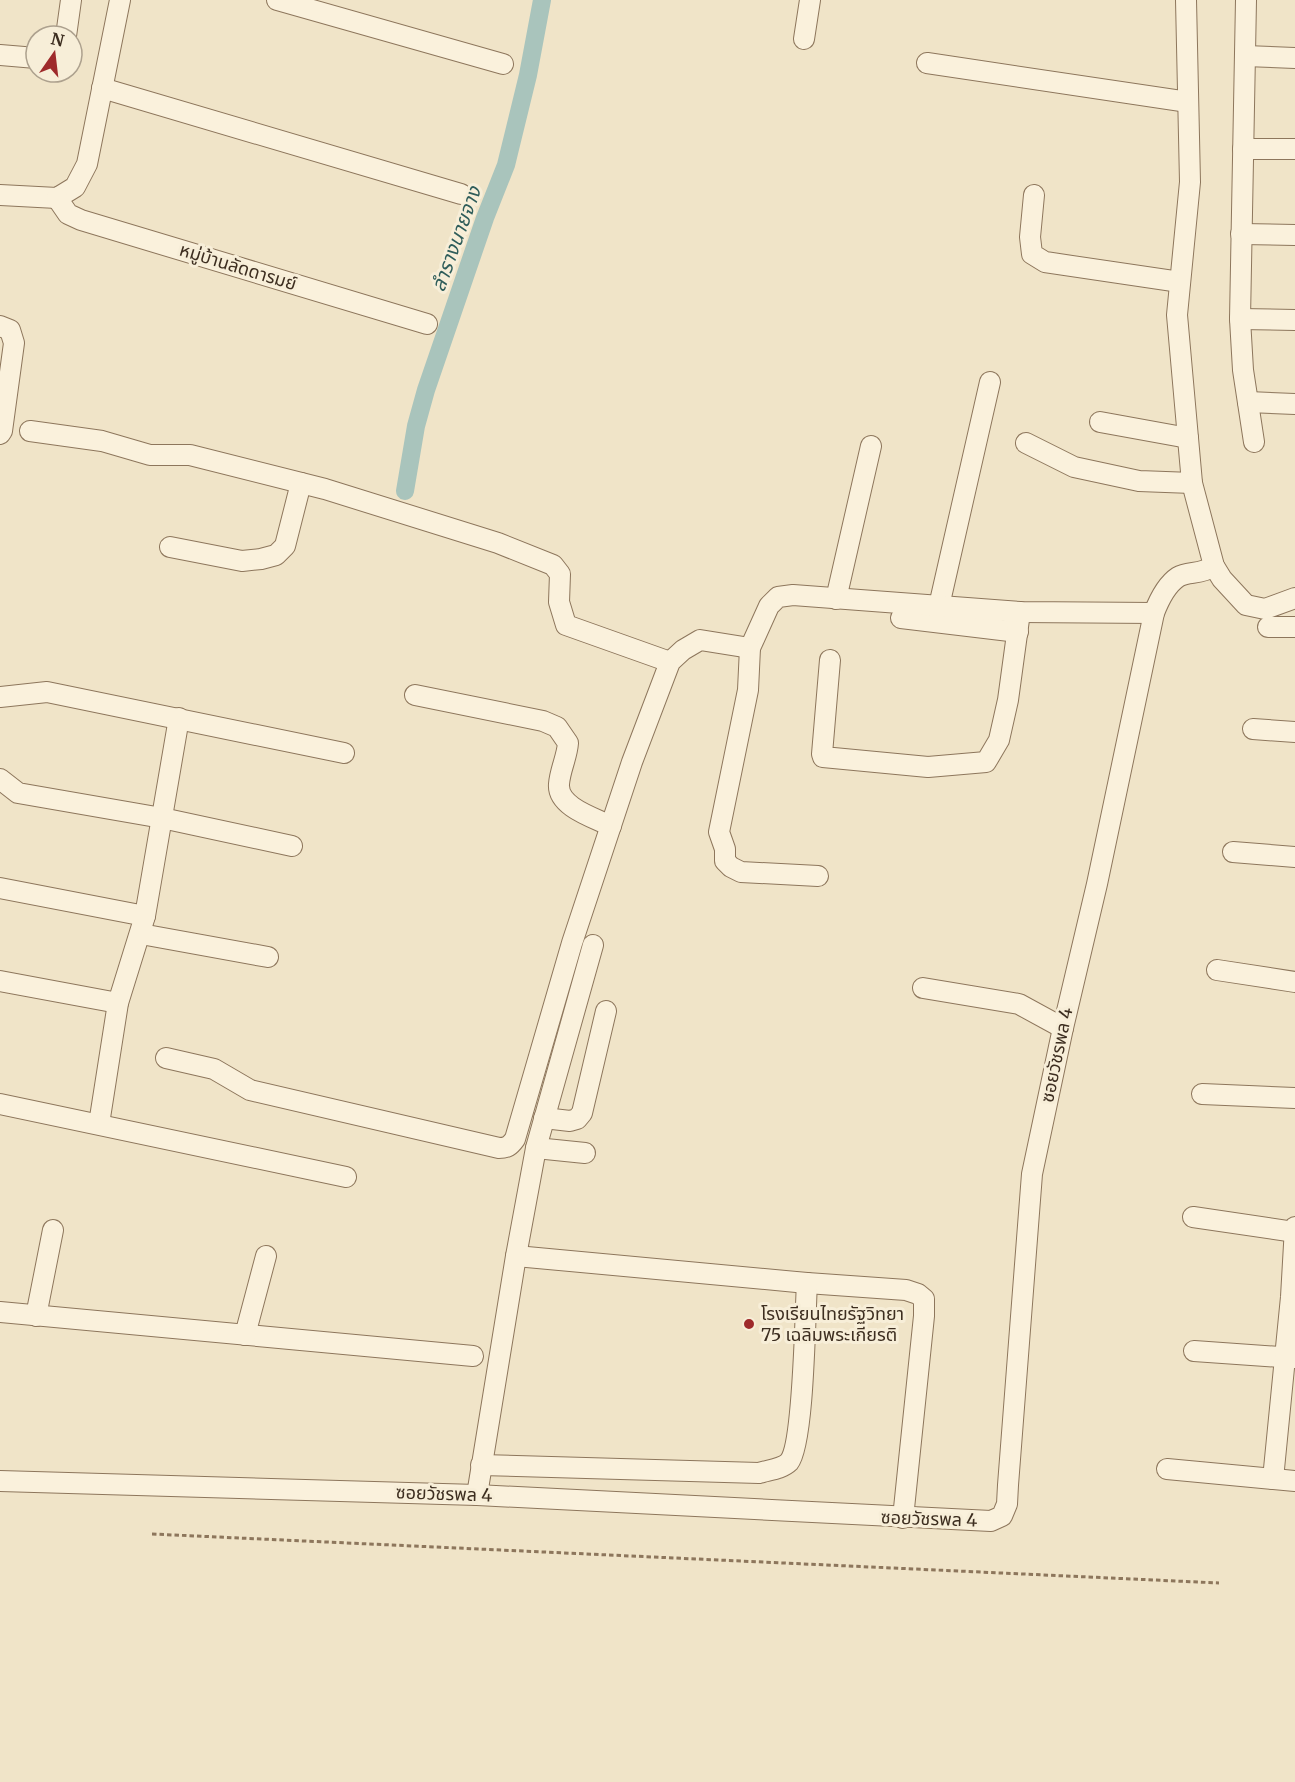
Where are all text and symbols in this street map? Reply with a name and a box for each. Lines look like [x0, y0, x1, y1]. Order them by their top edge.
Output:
north arrow [24, 24, 84, 84]
text: N [49, 28, 67, 51]
water label: ลำรางนายจาง [425, 182, 487, 295]
street label: หมู่บ้านลัดดารมย์ [177, 238, 300, 296]
street label: ซอยวัชรพล 4 [1035, 1005, 1078, 1105]
place label: โรงเรียนไทยรัฐวิทยา 75 เฉลิมพระเกียรติ [761, 1302, 904, 1346]
marker: โรงเรียนไทยรัฐวิทยา 75 เฉลิมพระเกียรติ [742, 1317, 756, 1331]
street label: ซอยวัชรพล 4 [395, 1480, 493, 1507]
street label: ซอยวัชรพล 4 [880, 1505, 978, 1532]

